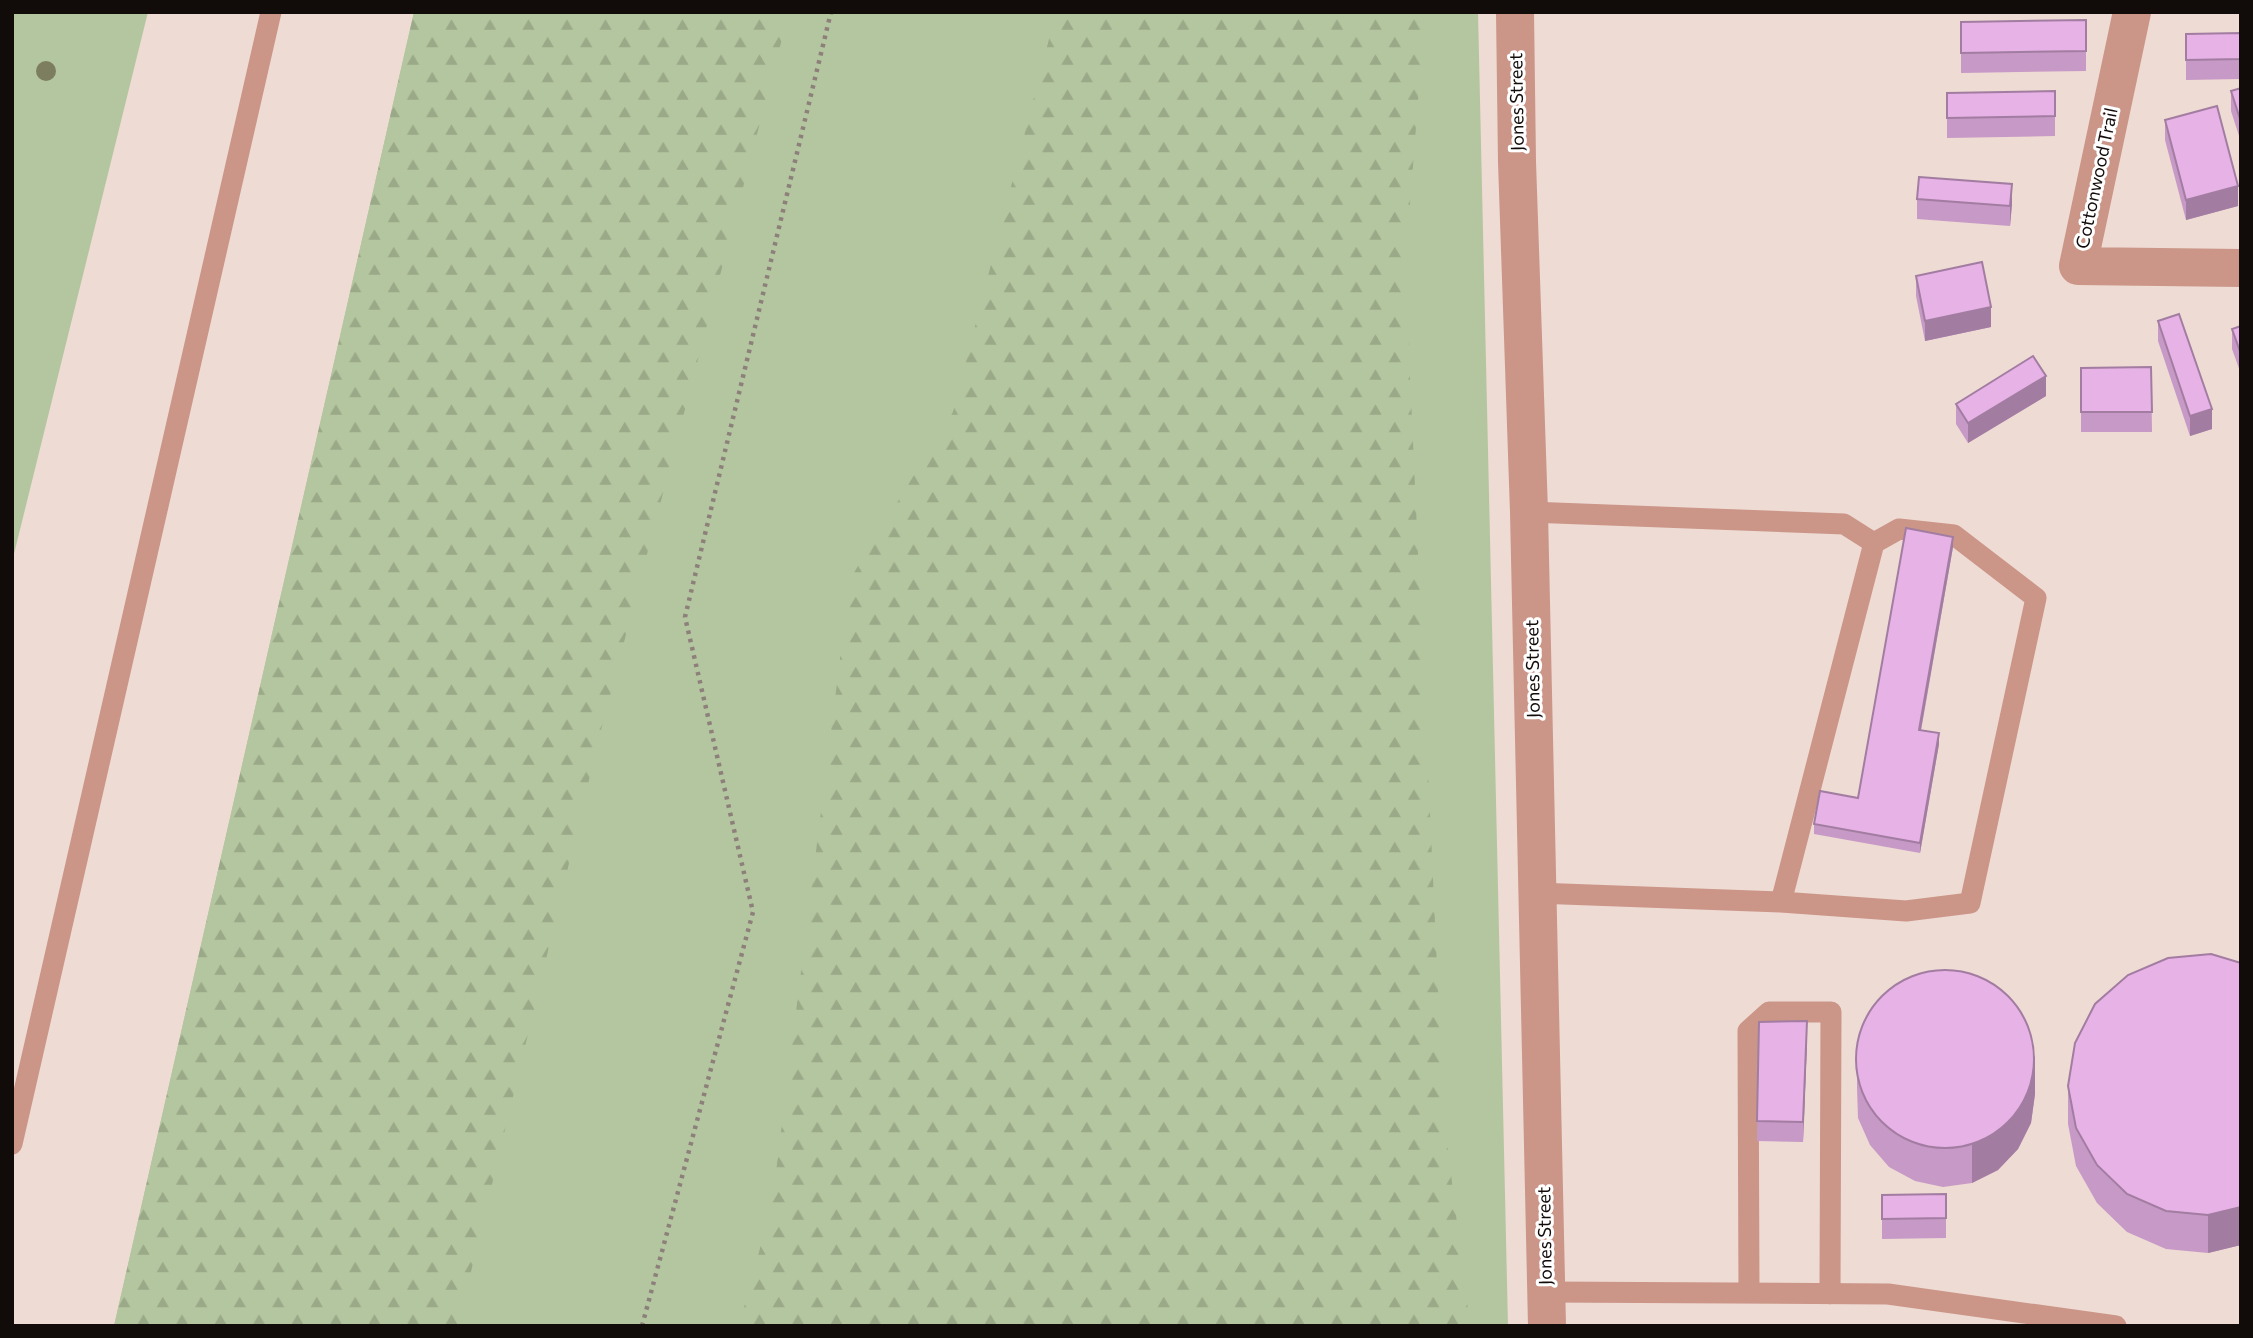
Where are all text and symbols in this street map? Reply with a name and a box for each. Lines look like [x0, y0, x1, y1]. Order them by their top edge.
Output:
street label: Jones Street [1504, 53, 1528, 151]
street label: Cottonwood Trail [2070, 106, 2122, 250]
street label: Jones Street [1520, 620, 1544, 718]
street label: Jones Street [1532, 1187, 1556, 1285]

